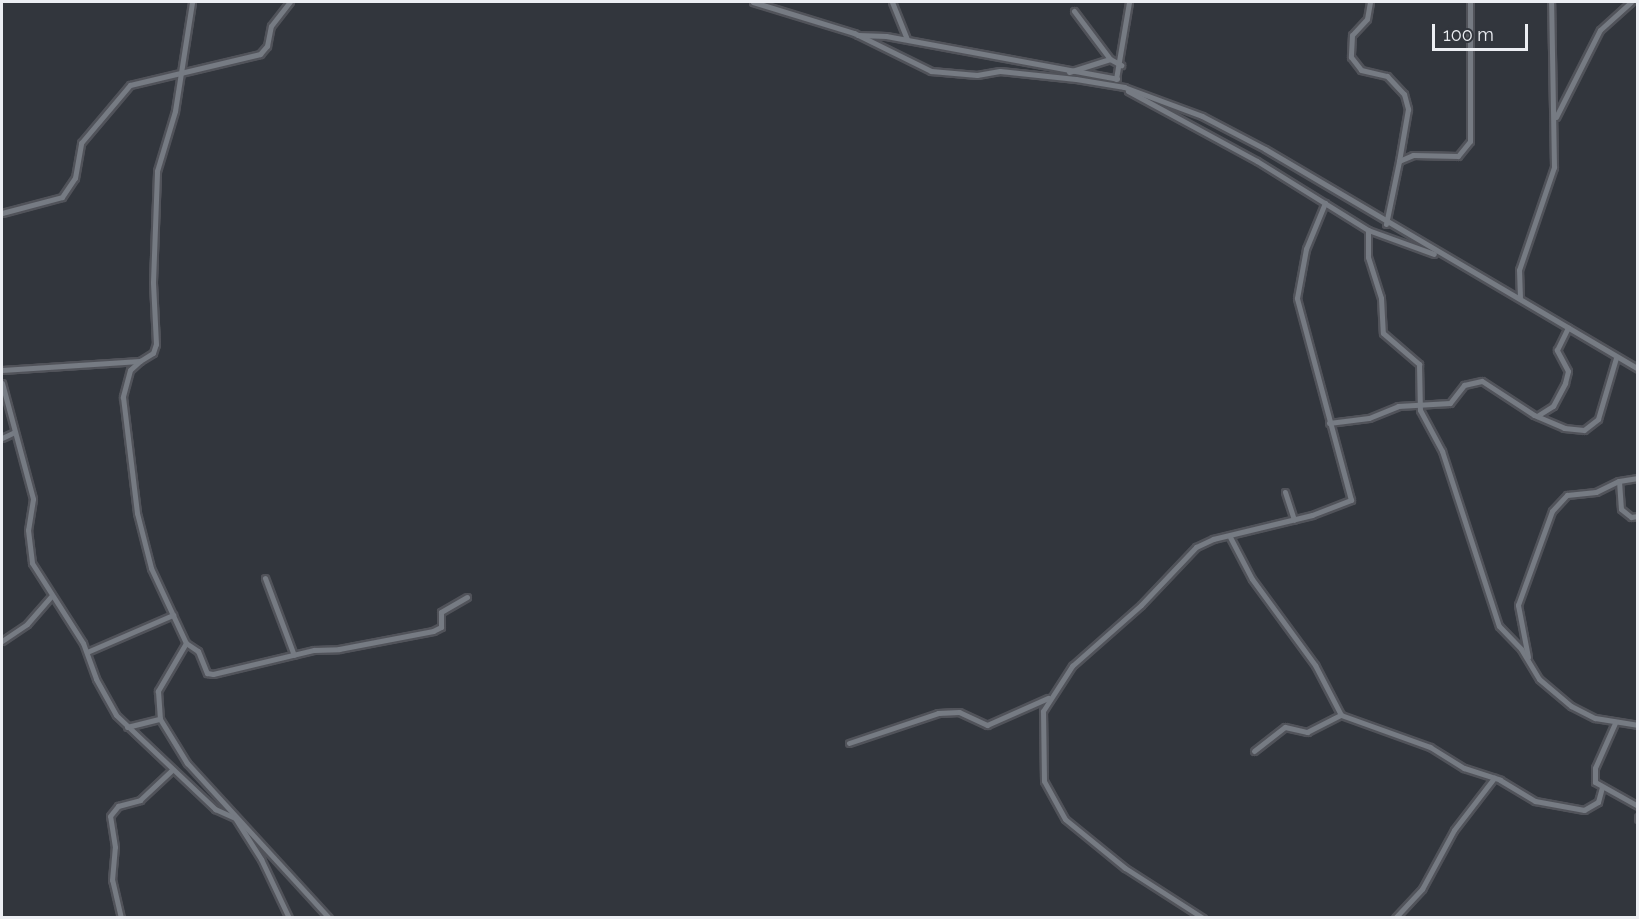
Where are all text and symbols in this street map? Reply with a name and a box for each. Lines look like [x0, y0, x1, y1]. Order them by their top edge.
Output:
scale bar [1435, 12, 1531, 50]
text: 100 m [1443, 24, 1494, 45]

